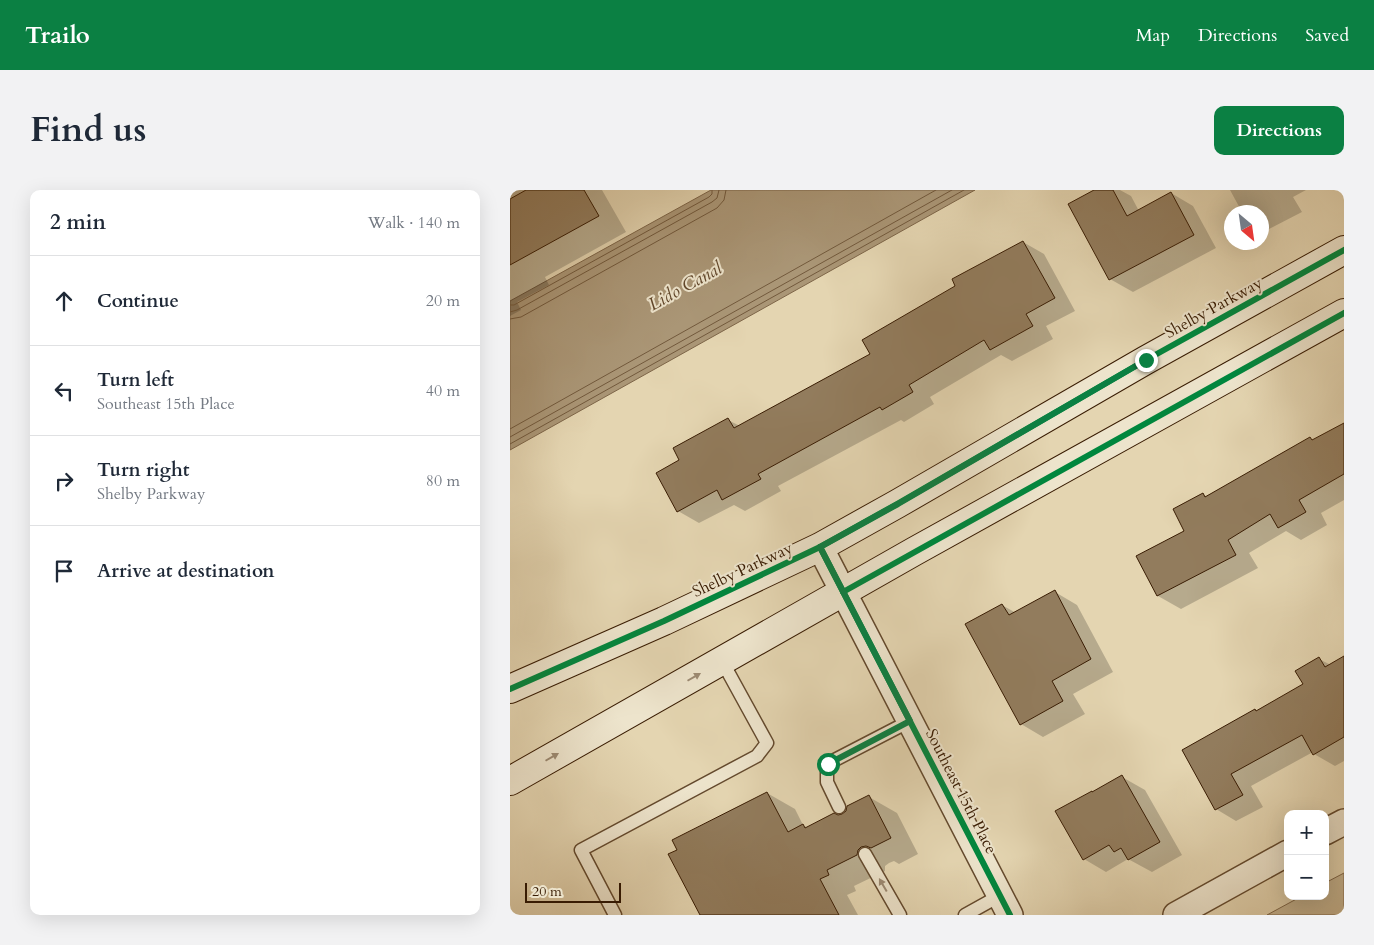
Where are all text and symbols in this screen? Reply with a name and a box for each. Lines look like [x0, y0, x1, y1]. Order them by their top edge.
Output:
text: Trailo [25, 19, 90, 52]
text: Map [1136, 23, 1170, 48]
text: Directions [1198, 23, 1277, 48]
text: Saved [1305, 23, 1349, 48]
text: Find us [30, 106, 146, 154]
button: Directions [1214, 106, 1344, 155]
north arrow [1224, 205, 1269, 250]
text: 2 min [50, 208, 106, 237]
text: Walk · 140 m [368, 212, 460, 234]
water label: Lido Canal [644, 255, 728, 317]
street label: Shelby Parkway [1161, 272, 1267, 344]
icon: ahead [50, 287, 78, 315]
text: Continue [97, 288, 179, 314]
text: 20 m [426, 290, 460, 312]
route end [1135, 349, 1158, 372]
text: Turn left [97, 367, 174, 393]
icon: left [50, 377, 78, 405]
text: 40 m [426, 380, 460, 402]
text: Southeast 15th Place [97, 393, 235, 415]
text: Turn right [97, 457, 189, 483]
icon: right [50, 467, 78, 495]
text: 80 m [426, 470, 460, 492]
text: Shelby Parkway [97, 483, 205, 505]
street label: Shelby Parkway [689, 537, 797, 603]
icon: arrive [50, 557, 78, 585]
text: Arrive at destination [97, 558, 274, 584]
one-way arrow [686, 673, 701, 681]
street label: Southeast 15th Place [920, 725, 1002, 858]
one-way arrow [545, 753, 560, 761]
route start [817, 753, 840, 776]
map controls [1284, 810, 1329, 900]
button: + [1284, 810, 1329, 855]
button: − [1284, 855, 1329, 900]
one-way arrow [878, 878, 887, 891]
scale bar [525, 880, 621, 903]
text: 20 m [532, 882, 562, 901]

